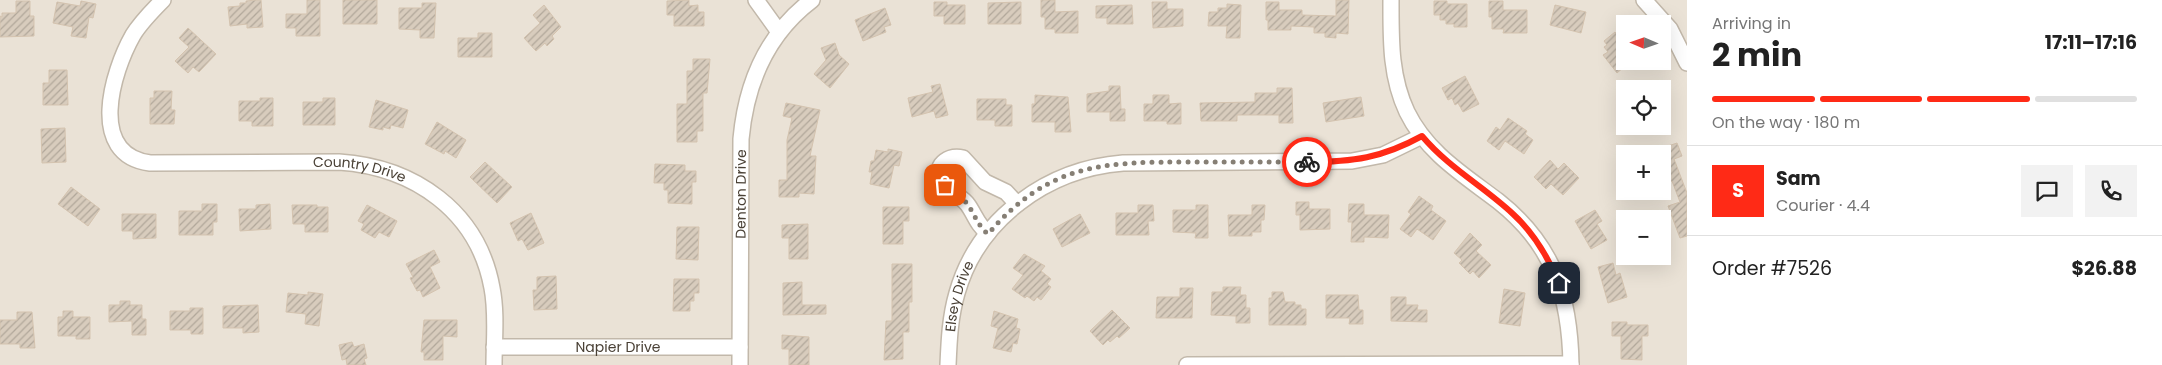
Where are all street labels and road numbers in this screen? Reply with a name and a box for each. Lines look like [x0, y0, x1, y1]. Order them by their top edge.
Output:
street label: Denton Drive [731, 149, 751, 239]
street label: Country Drive [313, 152, 410, 187]
street label: Elsey Drive [940, 257, 979, 333]
street label: Napier Drive [575, 337, 661, 357]

